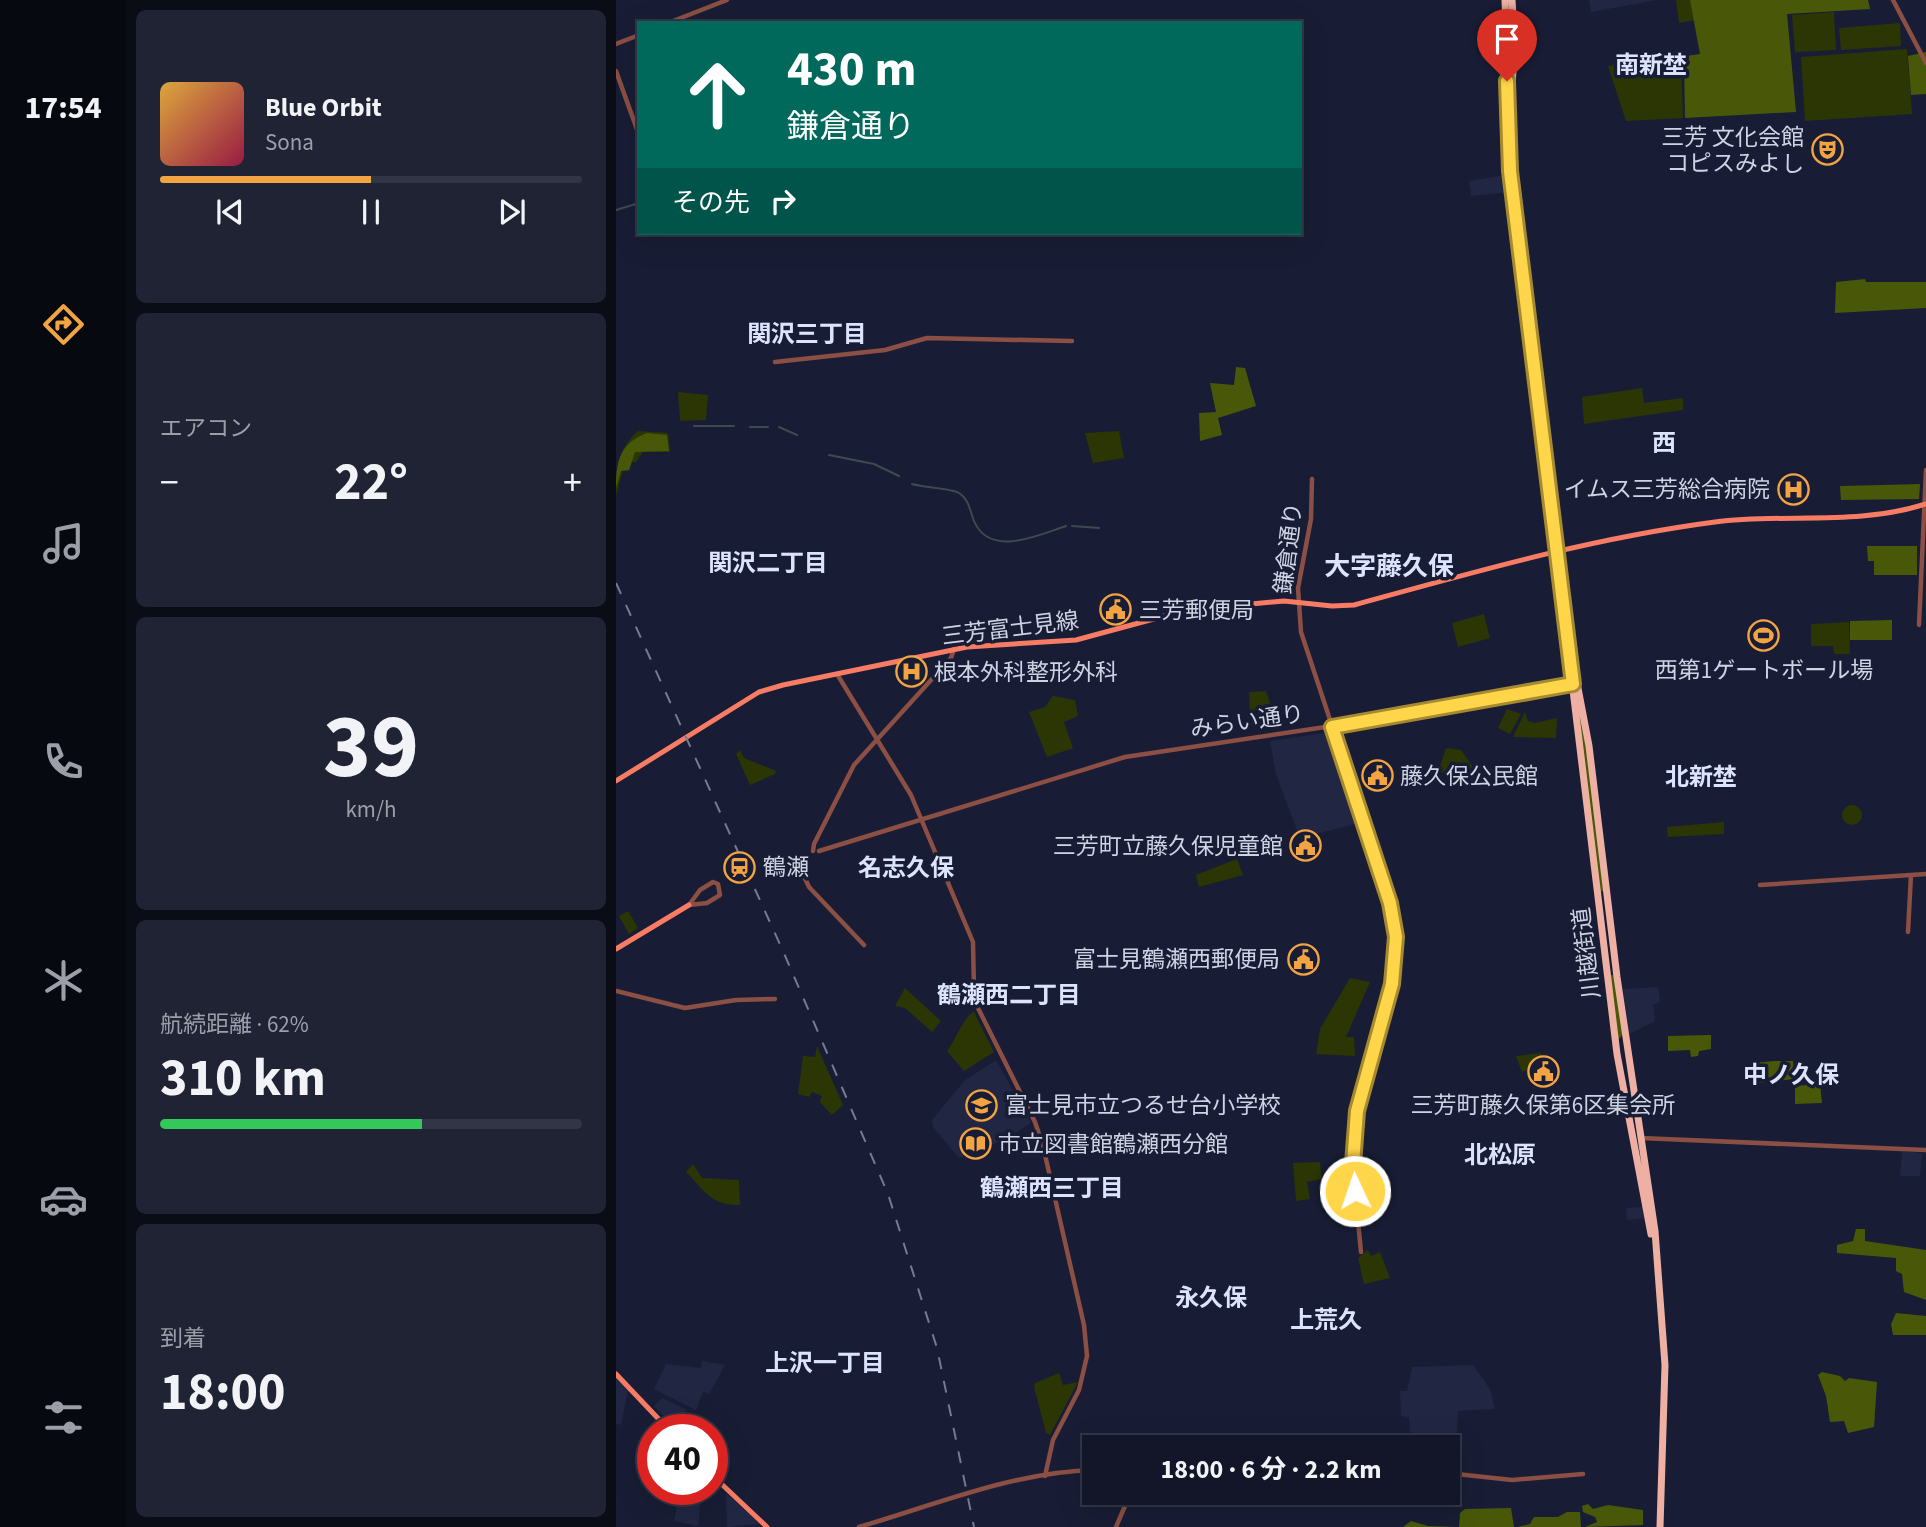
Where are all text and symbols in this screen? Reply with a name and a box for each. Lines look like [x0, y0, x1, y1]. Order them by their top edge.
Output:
pin [1477, 9, 1537, 81]
icon: arrive [1488, 20, 1526, 58]
text: 430 m [787, 35, 916, 105]
district label: 南新埜 [1615, 48, 1687, 83]
icon: ahead [672, 49, 763, 140]
text: 17:54 [24, 85, 102, 131]
text: Blue Orbit [265, 89, 382, 126]
text: 鎌倉通り [787, 104, 915, 150]
place label: 三芳 文化会館 コピスみよし [1661, 121, 1804, 180]
text: Sona [265, 126, 314, 159]
theatre icon: 三芳 文化会館 コピスみよし [1810, 133, 1844, 167]
icon: right [764, 182, 802, 220]
text: その先 [672, 184, 750, 221]
icon: previous [211, 193, 249, 231]
icon: pause [352, 193, 390, 231]
icon: next [493, 193, 531, 231]
icon: directions [39, 300, 88, 349]
district label: 関沢三丁目 [747, 317, 867, 352]
text: エアコン [160, 412, 252, 445]
district label: 西 [1652, 426, 1676, 461]
text: 22° [334, 446, 408, 520]
text: − [160, 456, 179, 510]
text: + [563, 456, 582, 510]
hospital icon: イムス三芳総合病院 [1776, 472, 1810, 506]
place label: イムス三芳総合病院 [1563, 473, 1770, 506]
street label: 鎌倉通り [1267, 500, 1310, 596]
icon: music [39, 519, 88, 568]
district label: 関沢二丁目 [708, 546, 828, 581]
district label: 大字藤久保 [1324, 548, 1454, 585]
public building icon: 三芳郵便局 [1099, 593, 1133, 627]
place label: 三芳郵便局 [1139, 594, 1254, 627]
street label: 三芳富士見線 [940, 604, 1081, 653]
sports icon: 西第1ゲートボール場 [1747, 619, 1781, 653]
place label: 西第1ゲートボール場 [1655, 654, 1873, 687]
hospital icon: 根本外科整形外科 [894, 655, 928, 689]
place label: 根本外科整形外科 [934, 656, 1118, 689]
text: 39 [323, 683, 419, 812]
street label: みらい通り [1188, 697, 1306, 746]
icon: phone [39, 737, 88, 786]
public building icon: 藤久保公民館 [1360, 759, 1394, 793]
place label: 藤久保公民館 [1400, 760, 1538, 793]
district label: 北新埜 [1665, 760, 1737, 795]
text: km/h [345, 793, 397, 826]
public building icon: 三芳町立藤久保児童館 [1289, 829, 1323, 863]
place label: 三芳町立藤久保児童館 [1053, 830, 1283, 863]
station icon: 鶴瀬 [723, 850, 757, 884]
place label: 鶴瀬 [763, 851, 809, 884]
district label: 名志久保 [858, 851, 954, 886]
street label: 川越街道 [1565, 905, 1608, 1001]
public building icon: 富士見鶴瀬西郵便局 [1286, 942, 1320, 976]
place label: 富士見鶴瀬西郵便局 [1073, 943, 1280, 976]
icon: climate [39, 956, 88, 1005]
district label: 鶴瀬西二丁目 [937, 978, 1081, 1013]
text: 航続距離 · 62% [160, 1008, 309, 1041]
text: 310 km [160, 1042, 326, 1116]
public building icon: 三芳町藤久保第6区集会所 [1526, 1054, 1560, 1088]
district label: 中ノ久保 [1743, 1058, 1839, 1093]
school or university icon: 富士見市立つるせ台小学校 [965, 1088, 999, 1122]
place label: 富士見市立つるせ台小学校 [1005, 1089, 1281, 1122]
place label: 三芳町藤久保第6区集会所 [1411, 1089, 1675, 1122]
library icon: 市立図書館鶴瀬西分館 [958, 1127, 992, 1161]
place label: 市立図書館鶴瀬西分館 [998, 1128, 1228, 1161]
district label: 北松原 [1464, 1138, 1536, 1173]
position arrow [1318, 1154, 1392, 1228]
district label: 鶴瀬西三丁目 [980, 1171, 1124, 1206]
icon: car [39, 1175, 88, 1224]
district label: 永久保 [1175, 1281, 1247, 1316]
district label: 上荒久 [1290, 1303, 1362, 1338]
text: 到着 [160, 1322, 206, 1355]
district label: 上沢一丁目 [765, 1346, 885, 1381]
text: 18:00 [160, 1356, 285, 1430]
icon: filters [39, 1393, 88, 1442]
speed limit sign: 40 [637, 1414, 728, 1505]
text: 18:00 · 6 分 · 2.2 km [1160, 1451, 1382, 1488]

